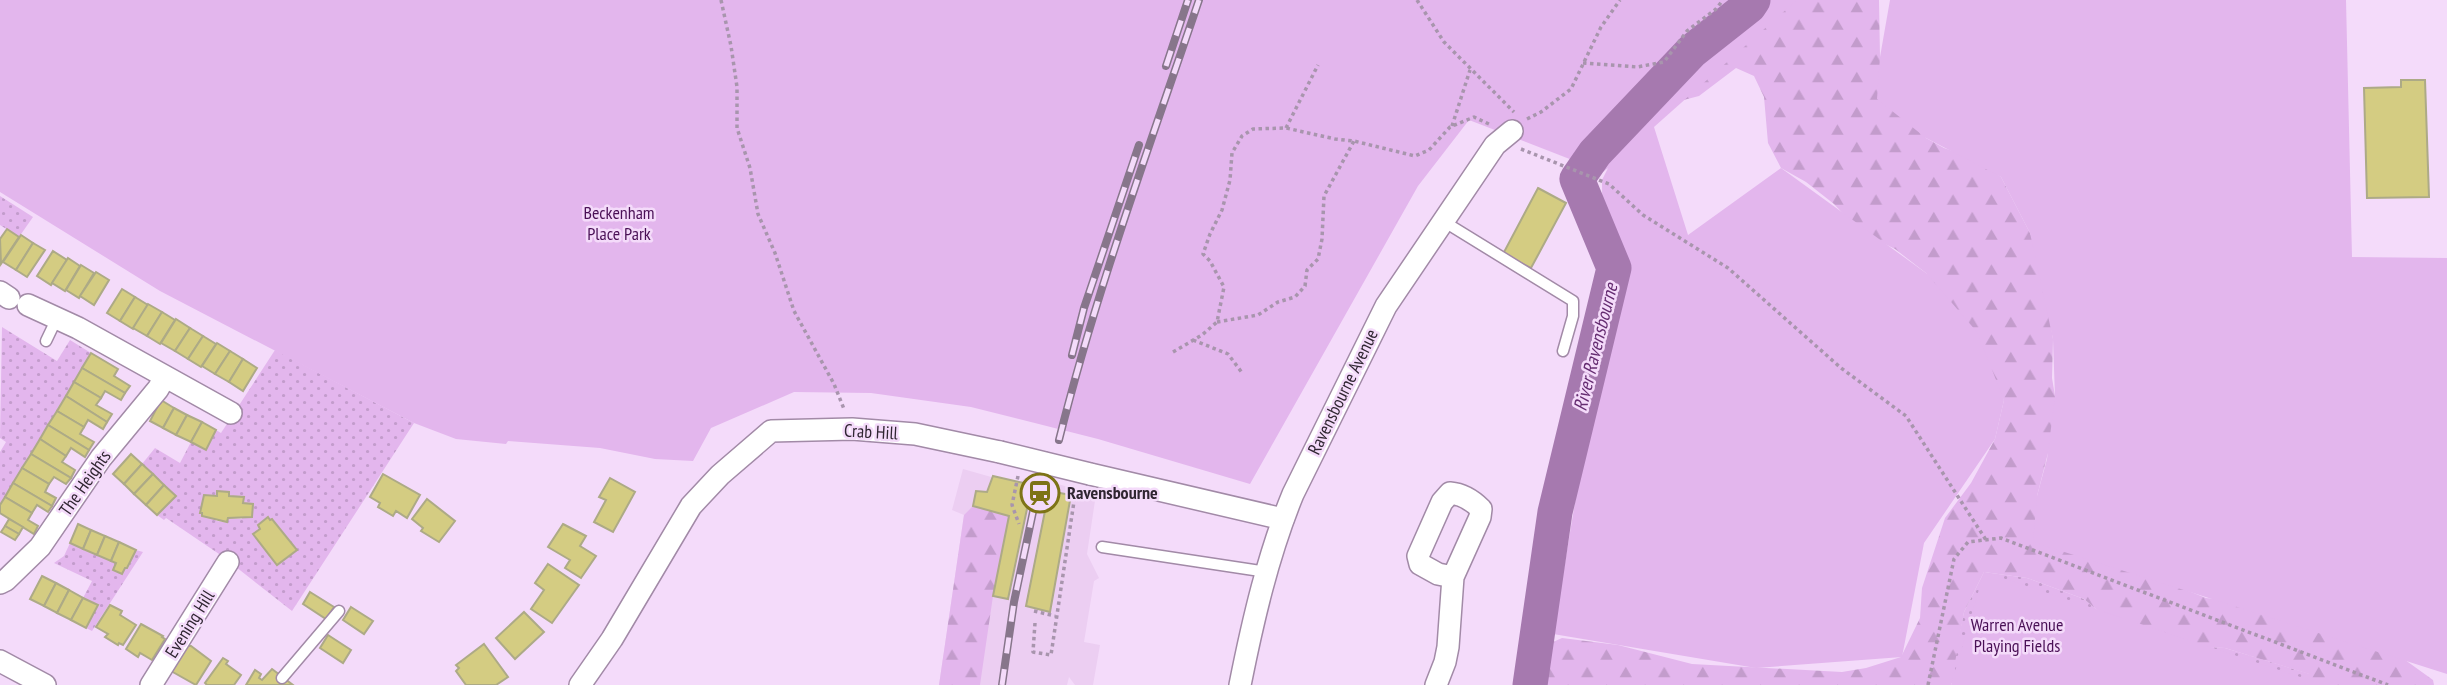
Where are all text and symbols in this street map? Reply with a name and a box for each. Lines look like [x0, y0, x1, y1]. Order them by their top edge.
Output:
park label: Beckenham Place Park [583, 201, 655, 245]
water label: River Ravensbourne [1568, 280, 1623, 413]
street label: Ravensbourne Avenue [1302, 325, 1383, 458]
street label: Crab Hill [844, 419, 899, 444]
street label: The Heights [54, 445, 116, 520]
station icon: Ravensbourne [1019, 472, 1061, 514]
place label: Ravensbourne [1067, 481, 1158, 504]
street label: Evening Hill [160, 585, 220, 662]
park label: Warren Avenue Playing Fields [1971, 613, 2063, 657]

